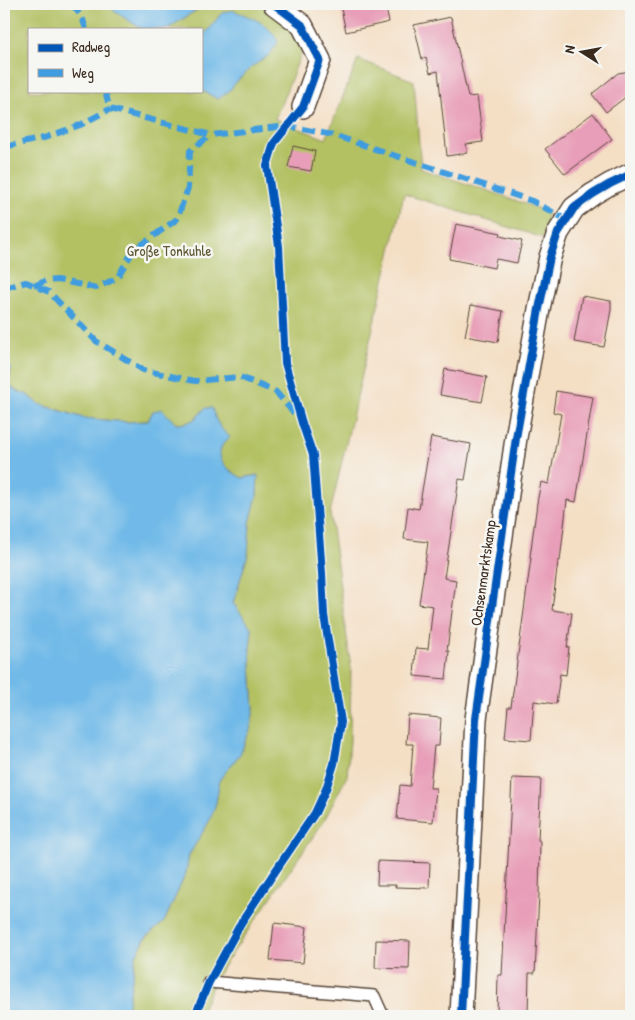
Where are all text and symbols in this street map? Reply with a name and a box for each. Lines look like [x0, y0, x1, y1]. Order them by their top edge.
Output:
legend [28, 28, 202, 92]
north arrow [558, 28, 608, 78]
text: Radweg [72, 36, 110, 57]
text: N [559, 43, 579, 55]
text: Weg [72, 62, 94, 83]
park label: Große Tonkuhle [127, 240, 211, 261]
street label: Ochsenmarktskamp [465, 518, 501, 627]

